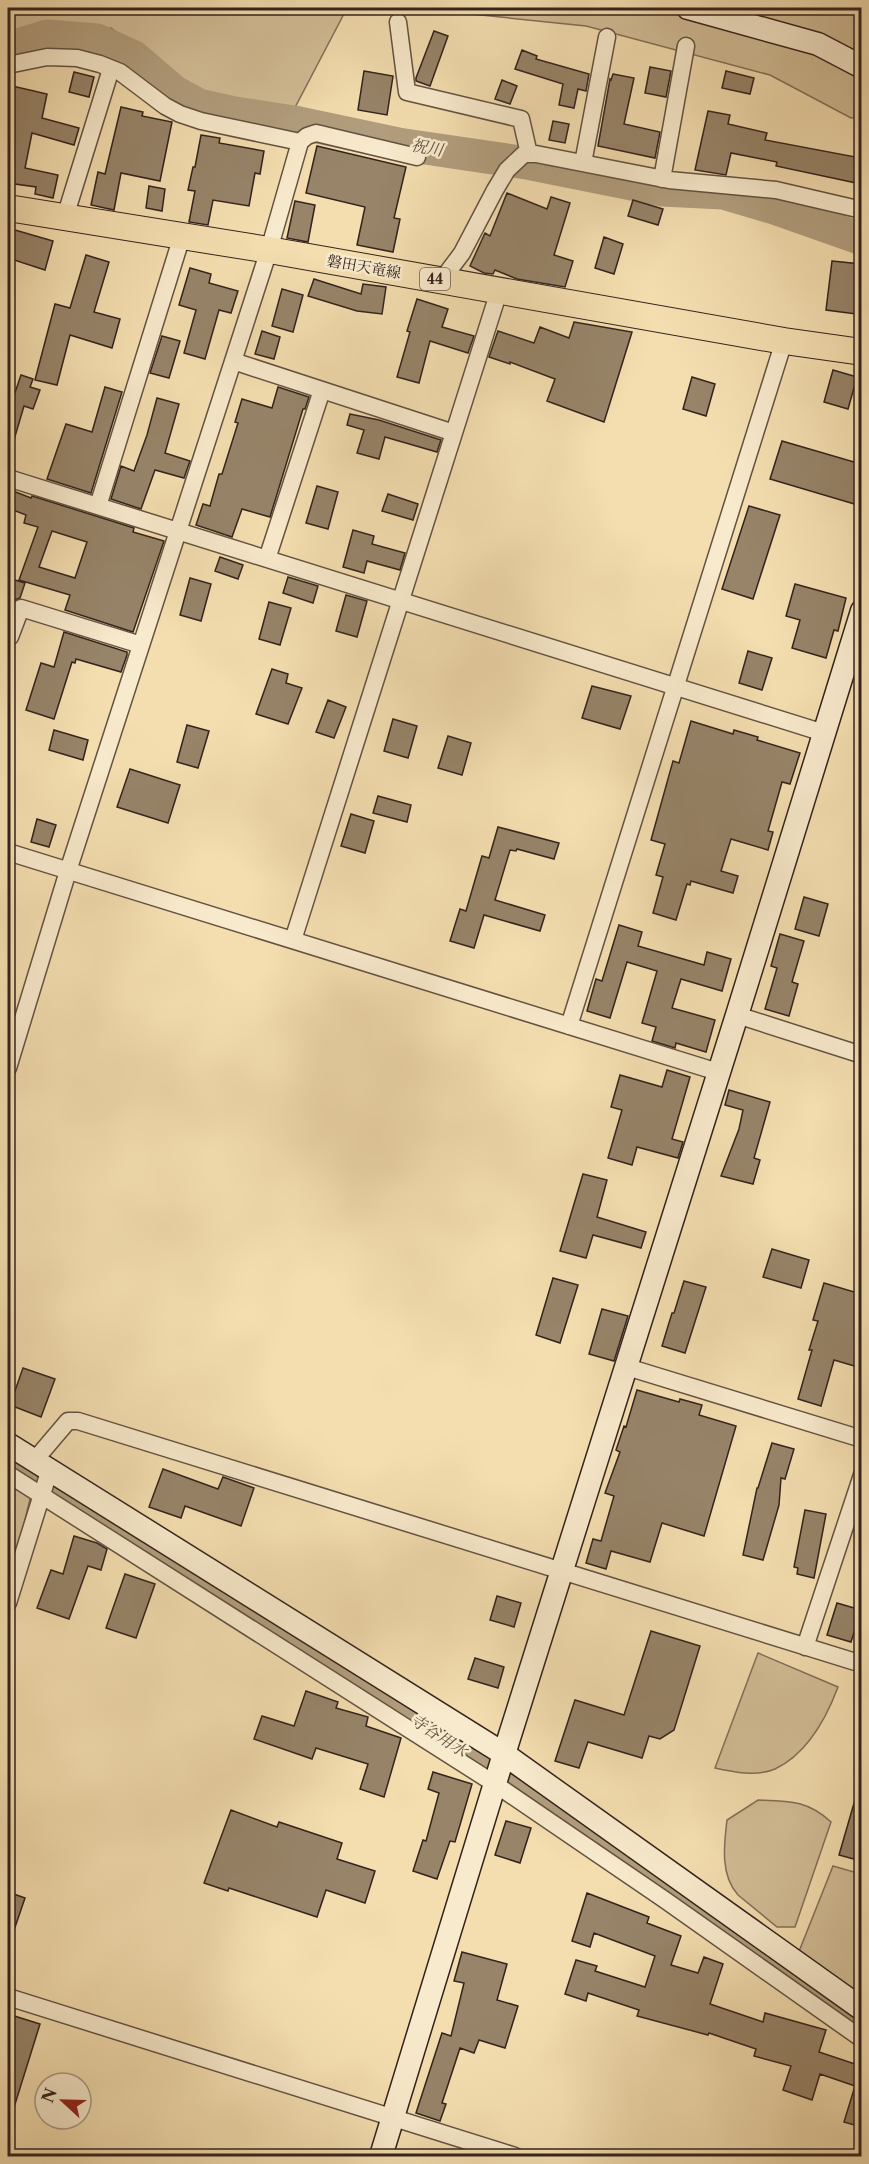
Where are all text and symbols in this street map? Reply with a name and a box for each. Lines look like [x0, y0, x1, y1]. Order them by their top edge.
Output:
water label: 祝川 [409, 134, 446, 160]
street label: 磐田天竜線 [325, 251, 403, 282]
road number: 44 [420, 268, 450, 290]
water label: 寺谷用水 [407, 1709, 473, 1762]
north arrow [33, 2071, 93, 2131]
text: N [37, 2085, 61, 2106]

